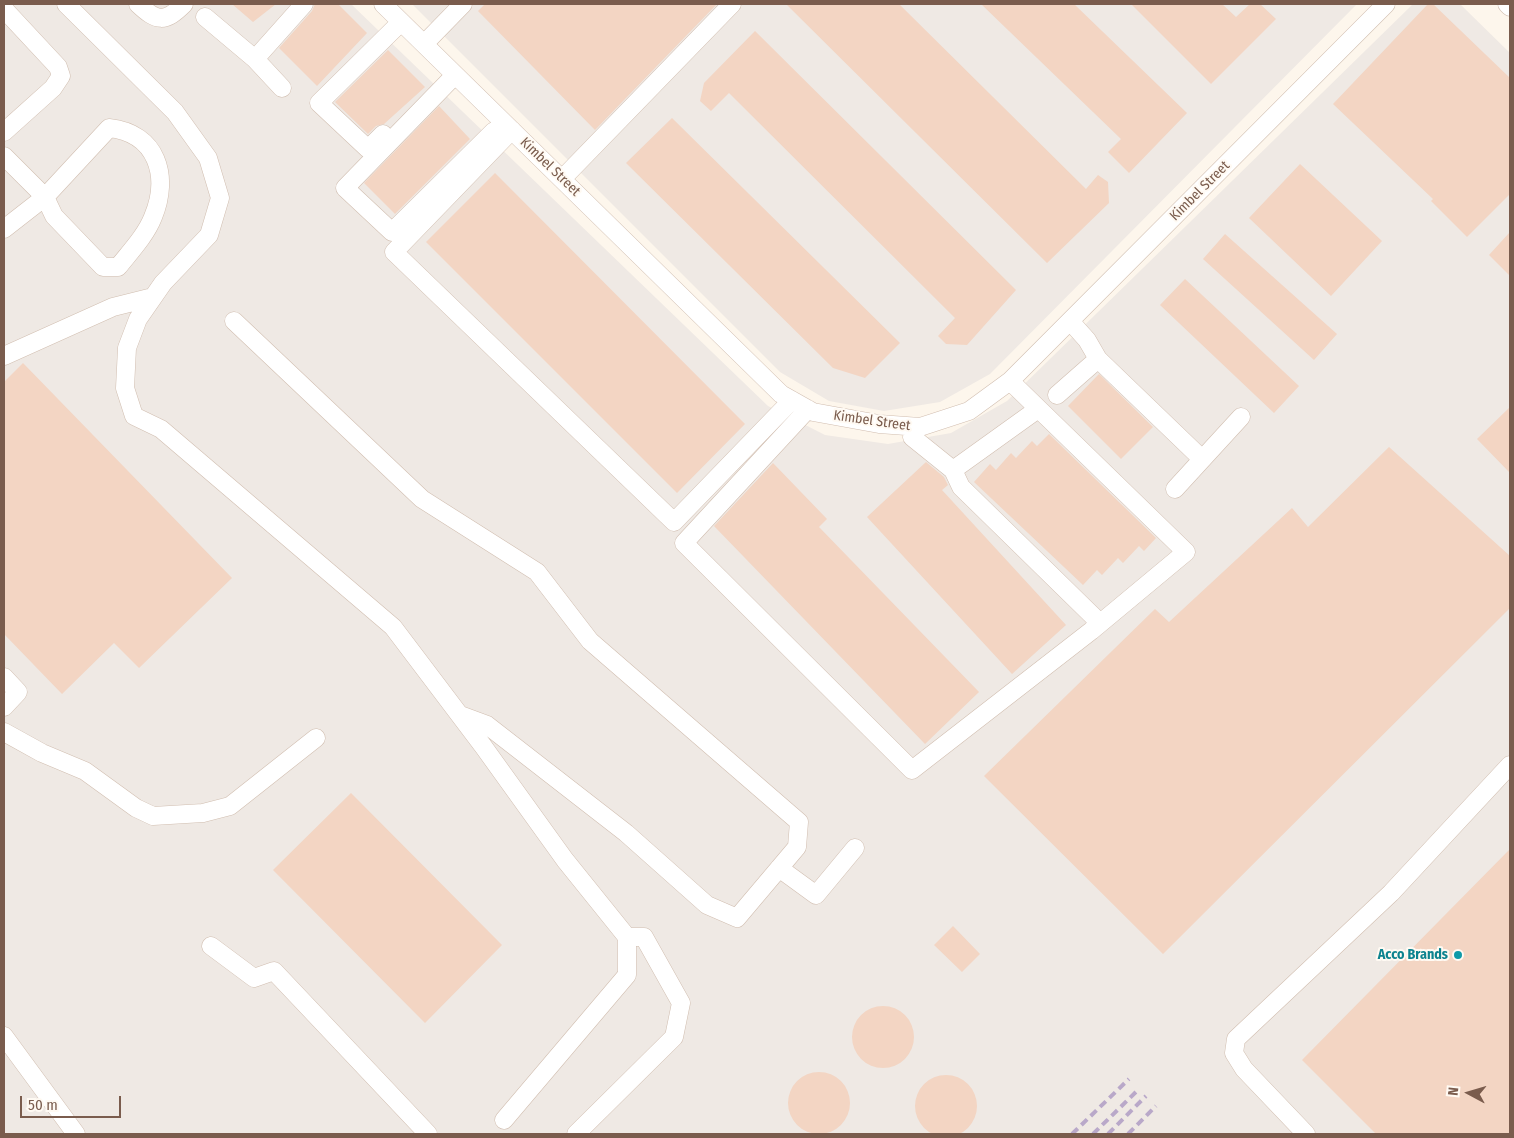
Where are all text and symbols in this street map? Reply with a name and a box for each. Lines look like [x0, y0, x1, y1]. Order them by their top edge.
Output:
street label: Kimbel Street [516, 134, 584, 200]
street label: Kimbel Street [1167, 158, 1233, 224]
street label: Kimbel Street [832, 407, 912, 435]
place label: Acco Brands [1378, 947, 1448, 963]
marker: Acco Brands [1452, 949, 1464, 961]
north arrow [1444, 1068, 1494, 1118]
scale bar [22, 1086, 124, 1118]
text: N [1445, 1086, 1462, 1096]
text: 50 m [28, 1096, 58, 1114]

